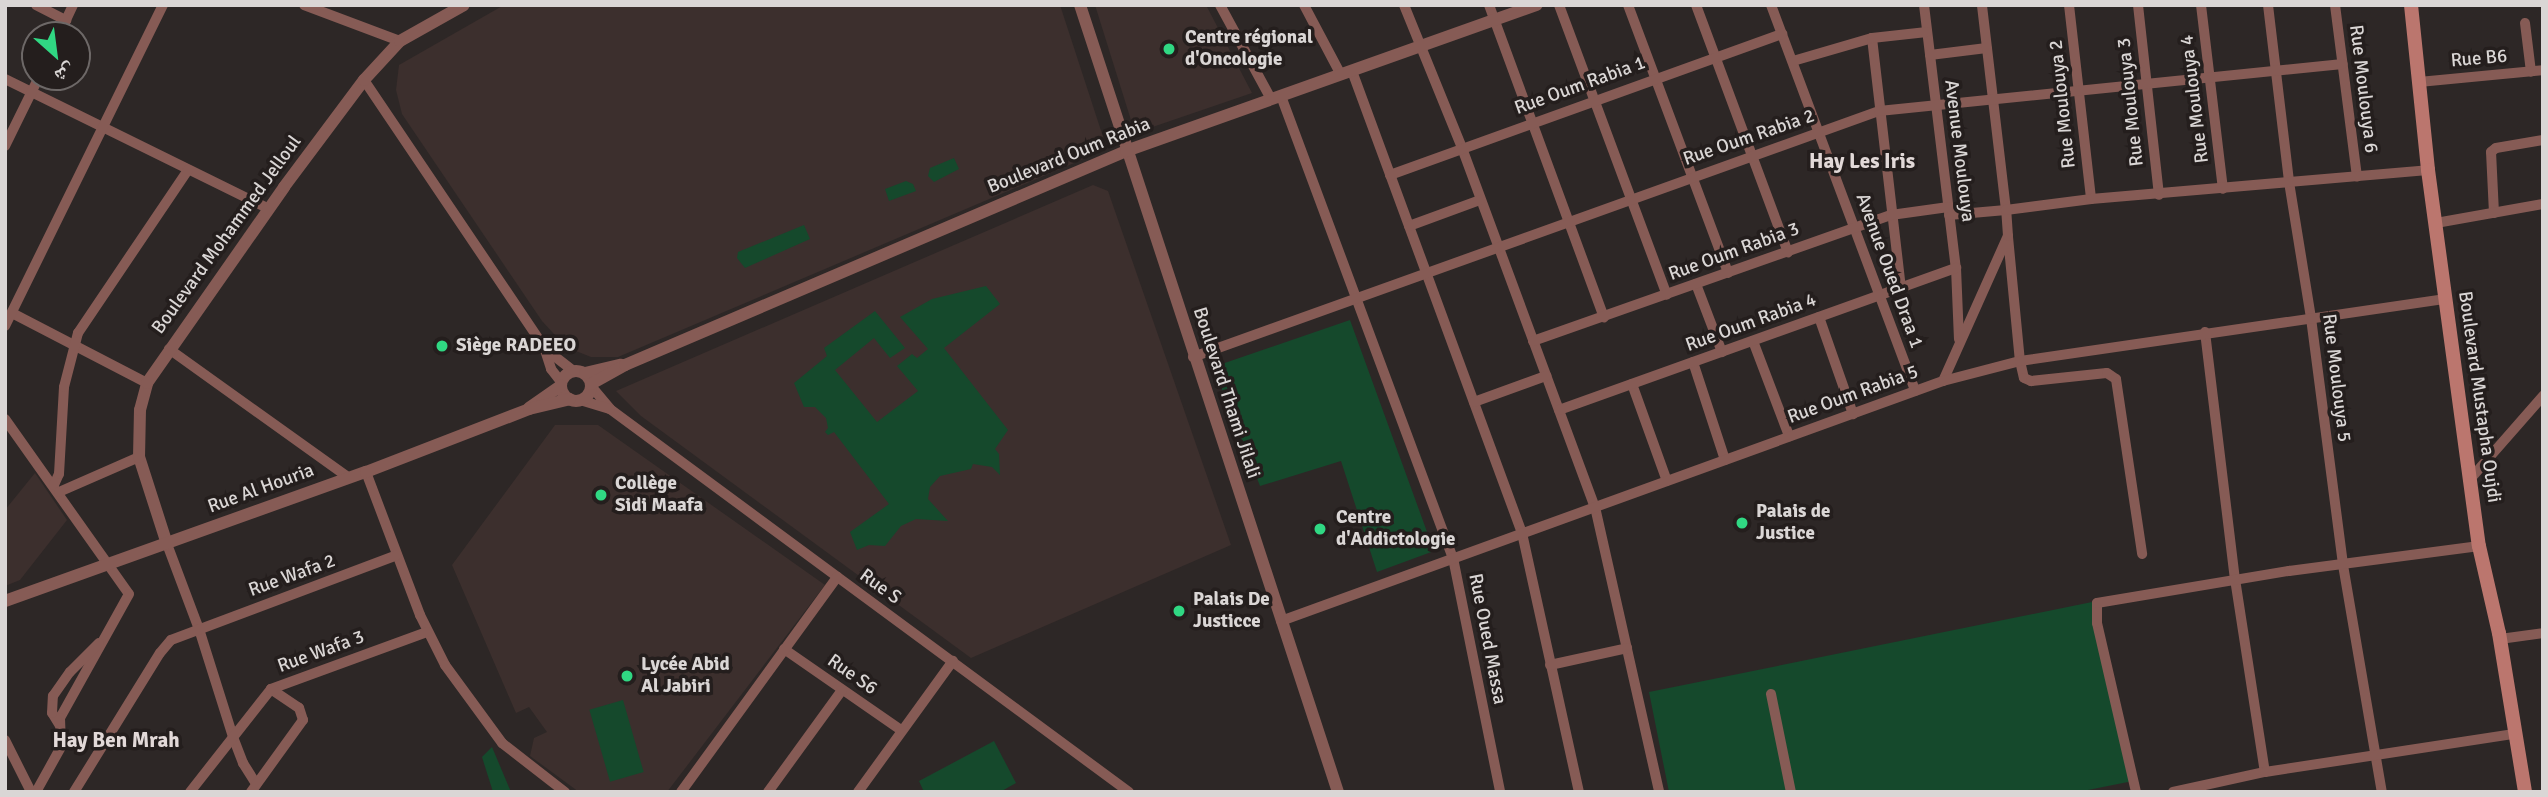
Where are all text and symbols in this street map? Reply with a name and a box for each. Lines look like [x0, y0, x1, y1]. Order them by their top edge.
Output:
north arrow [21, 21, 91, 91]
street label: Rue Moulouya 6 [2344, 24, 2382, 154]
place label: Centre régional d'Oncologie [1185, 27, 1313, 71]
street label: Rue Moulouya 4 [2176, 34, 2214, 164]
street label: Rue Moulouya 3 [2113, 37, 2149, 167]
marker: Centre régional d'Oncologie [1159, 39, 1179, 59]
street label: Rue Moulouya 2 [2045, 39, 2081, 169]
street label: Rue B6 [2450, 45, 2508, 73]
street label: Rue Oum Rabia 1 [1512, 52, 1648, 120]
text: ش [50, 57, 79, 88]
street label: Avenue Moulouya [1939, 79, 1979, 223]
street label: Rue Oum Rabia 2 [1680, 105, 1818, 171]
street label: Boulevard Oum Rabia [984, 113, 1154, 199]
street label: Boulevard Mohammed Jelloul [147, 131, 307, 339]
district label: Hay Les Iris [1809, 148, 1915, 174]
street label: Avenue Oued Draa 1 [1850, 190, 1928, 352]
street label: Rue Oum Rabia 3 [1666, 218, 1802, 286]
street label: Rue Oum Rabia 4 [1683, 289, 1819, 357]
street label: Boulevard Mustapha Oujdi [2453, 290, 2505, 504]
street label: Boulevard Thami Jilali [1187, 304, 1265, 482]
street label: Rue Moulouya 5 [2317, 313, 2355, 443]
place label: Siège RADEEO [456, 335, 576, 357]
marker: Siège RADEEO [434, 338, 450, 354]
street label: Rue Oum Rabia 5 [1785, 361, 1921, 429]
street label: Rue Al Houria [205, 459, 317, 519]
place label: Collège Sidi Maafa [615, 473, 703, 517]
marker: Collège Sidi Maafa [593, 487, 609, 503]
place label: Palais de Justice [1756, 501, 1830, 545]
place label: Centre d'Addictologie [1336, 507, 1456, 551]
marker: Palais de Justice [1734, 515, 1750, 531]
marker: Centre d'Addictologie [1310, 519, 1330, 539]
street label: Rue Wafa 2 [246, 550, 338, 602]
street label: Rue S [855, 564, 905, 610]
street label: Rue Oued Massa [1463, 572, 1511, 706]
place label: Palais De Justicce [1193, 589, 1270, 633]
marker: Palais De Justicce [1171, 603, 1187, 619]
street label: Rue Wafa 3 [275, 626, 367, 678]
street label: Rue S6 [823, 650, 881, 700]
place label: Lycée Abid Al Jabiri [641, 654, 730, 698]
marker: Lycée Abid Al Jabiri [619, 668, 635, 684]
district label: Hay Ben Mrah [52, 727, 180, 753]

